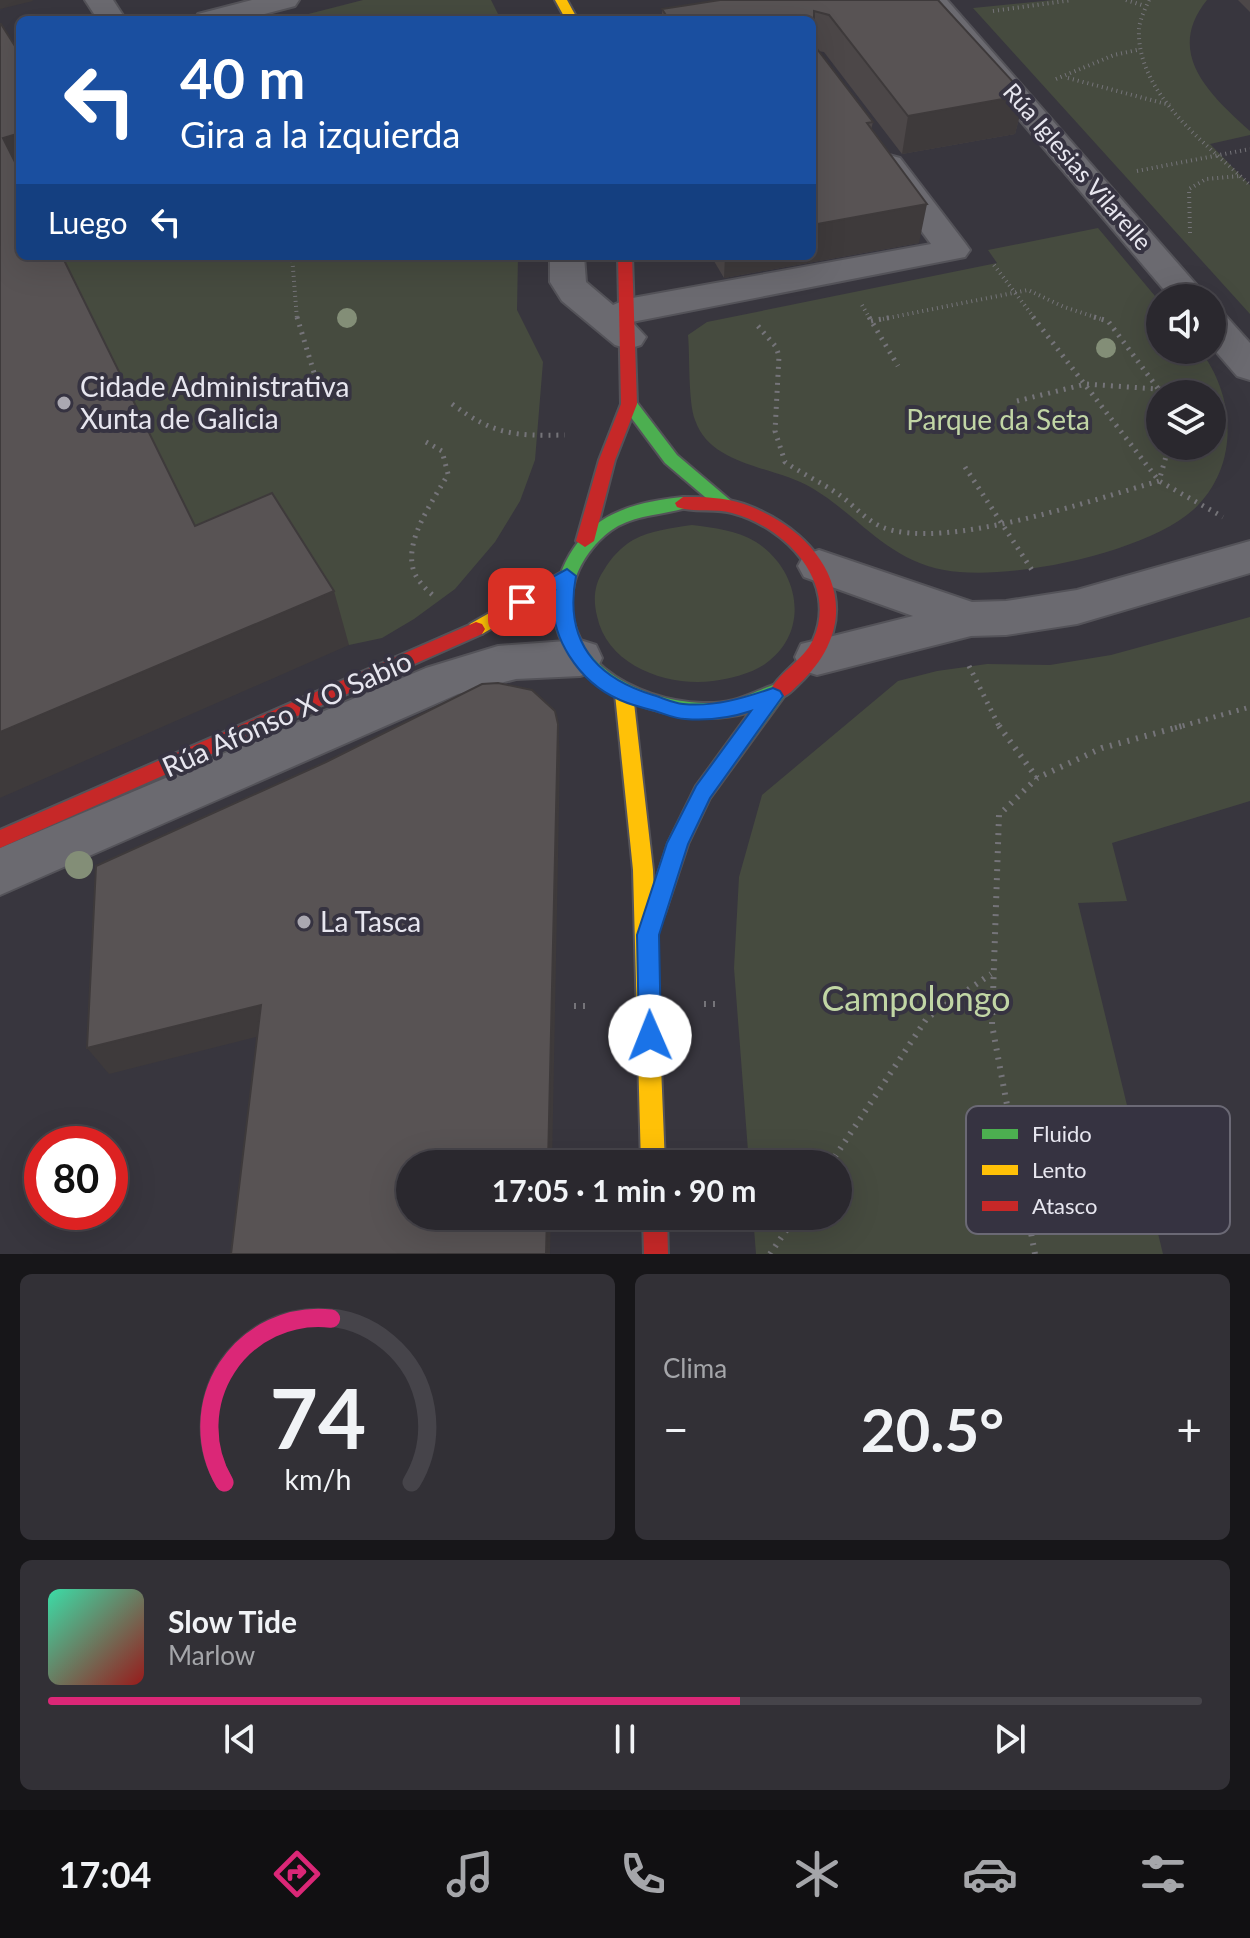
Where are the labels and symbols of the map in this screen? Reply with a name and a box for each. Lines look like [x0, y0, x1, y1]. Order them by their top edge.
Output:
street label: Rúa Iglesias Vilarelle [998, 77, 1158, 255]
place label: Cidade Administrativa Xunta de Galicia [80, 369, 349, 435]
marker: Cidade Administrativa Xunta de Galicia [55, 394, 73, 412]
park label: Parque da Seta [906, 402, 1090, 436]
pin [488, 568, 556, 636]
street label: Rúa Afonso X O Sabio [157, 643, 416, 783]
place label: La Tasca [320, 904, 421, 938]
marker: La Tasca [295, 913, 313, 931]
park label: Campolongo [822, 977, 1010, 1018]
position arrow [608, 994, 692, 1078]
legend [966, 1106, 1230, 1234]
text: Fluido [1032, 1120, 1092, 1147]
speed limit sign: 80 [24, 1126, 128, 1230]
text: Lento [1032, 1156, 1087, 1183]
text: Atasco [1032, 1192, 1097, 1219]

